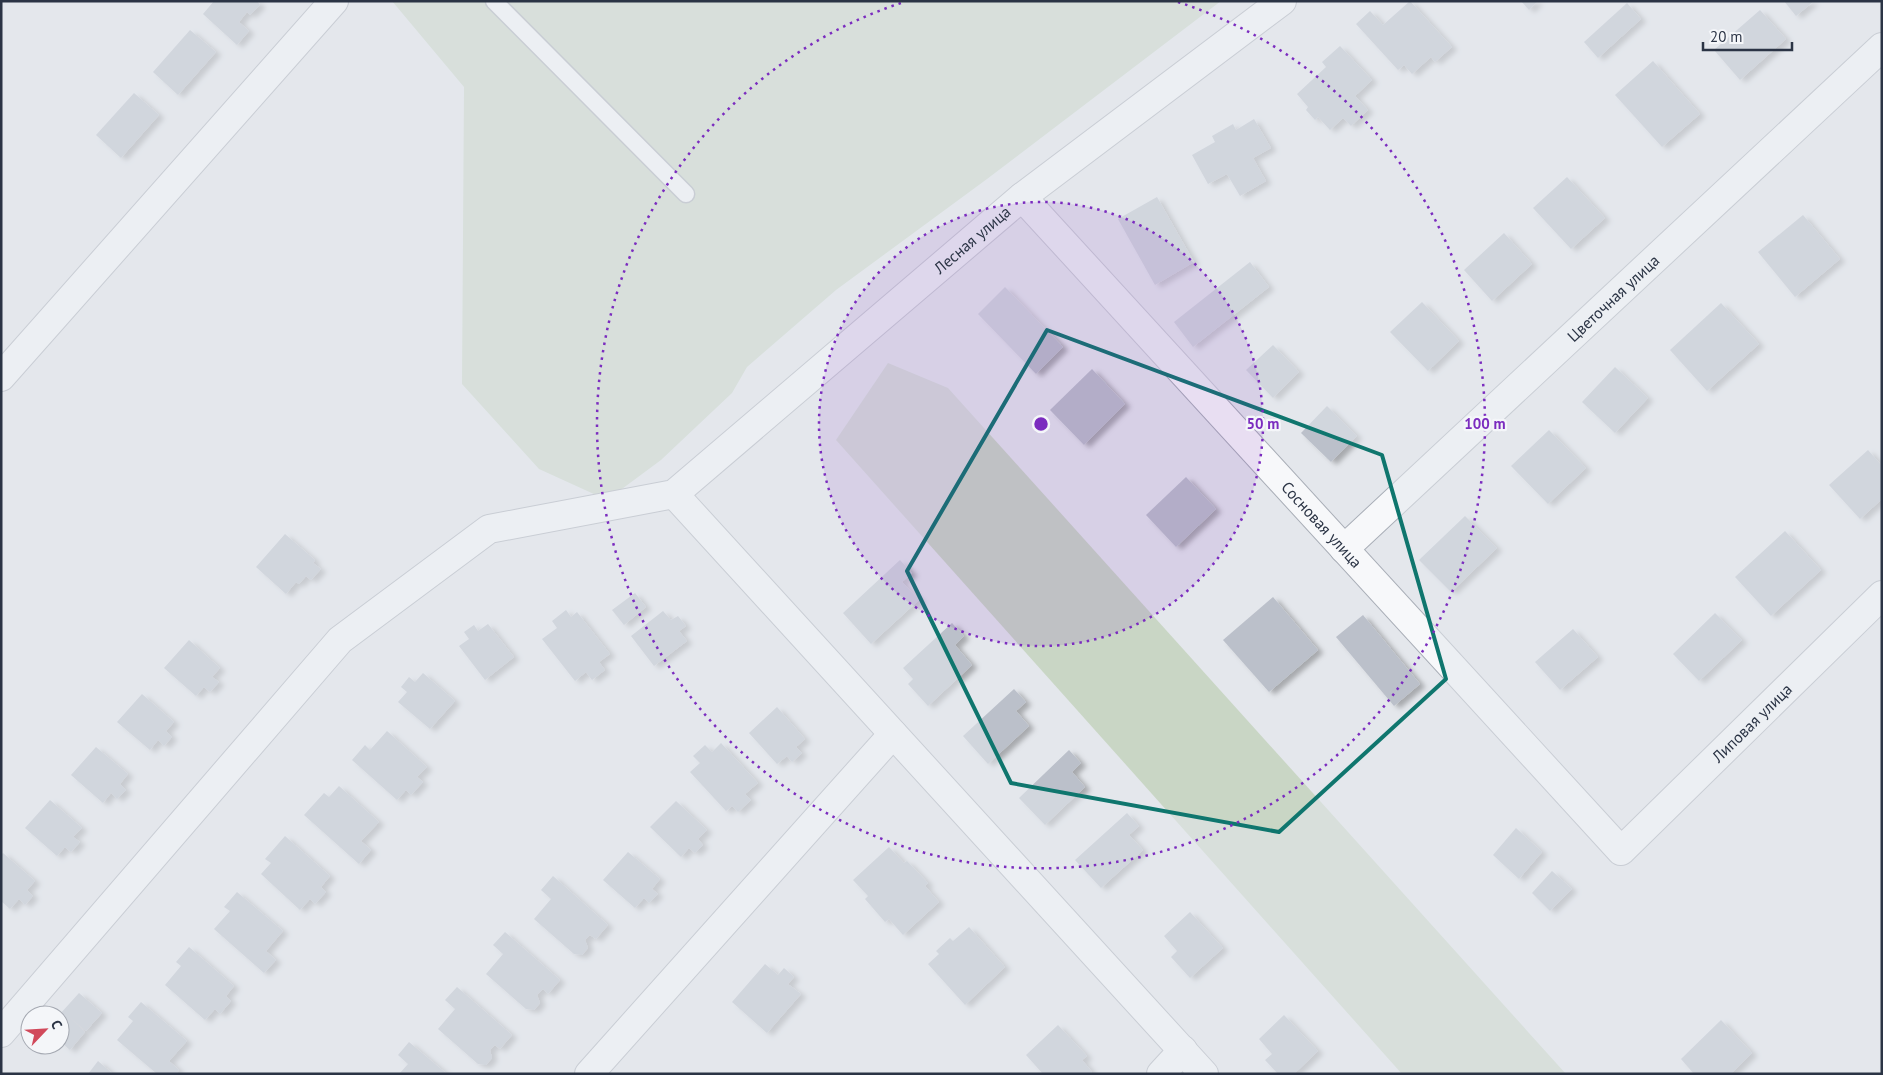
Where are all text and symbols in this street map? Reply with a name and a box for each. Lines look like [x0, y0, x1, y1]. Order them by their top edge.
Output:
scale bar [1703, 20, 1792, 52]
text: 20 m [1710, 27, 1743, 46]
street label: Лесная улица [929, 201, 1014, 278]
street label: Цветочная улица [1563, 250, 1663, 346]
text: 50 m [1247, 414, 1279, 433]
text: 100 m [1464, 414, 1506, 433]
centre of rings [1032, 415, 1050, 433]
street label: Сосновая улица [1277, 477, 1366, 572]
street label: Липовая улица [1707, 679, 1796, 767]
north arrow [20, 1005, 70, 1055]
text: С [47, 1017, 67, 1032]

